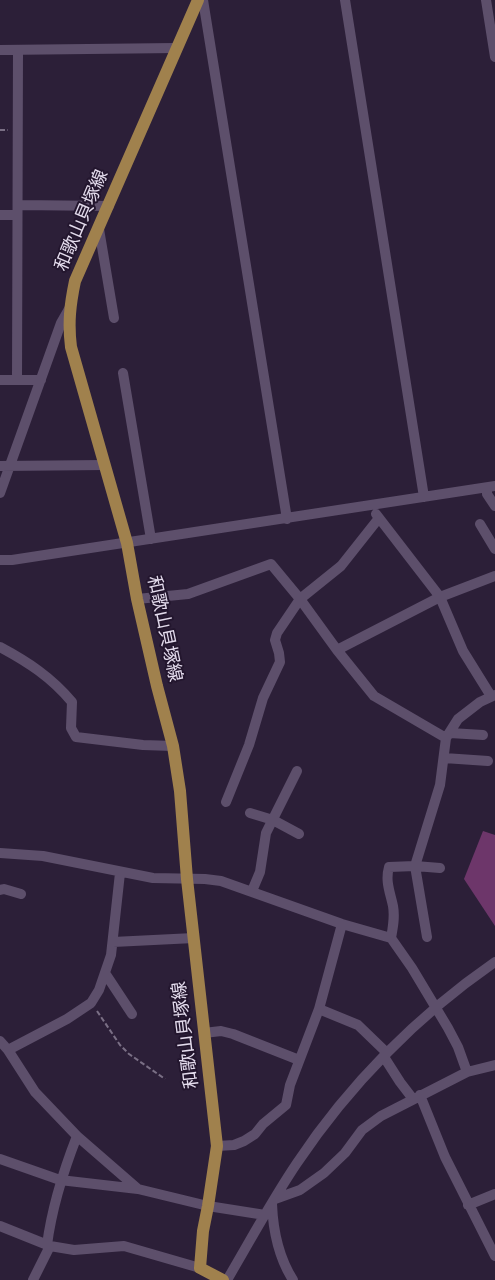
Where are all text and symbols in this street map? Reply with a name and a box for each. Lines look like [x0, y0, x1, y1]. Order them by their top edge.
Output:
street label: 和歌山貝塚線 [52, 167, 114, 275]
street label: 和歌山貝塚線 [141, 574, 185, 684]
street label: 和歌山貝塚線 [170, 980, 204, 1090]

